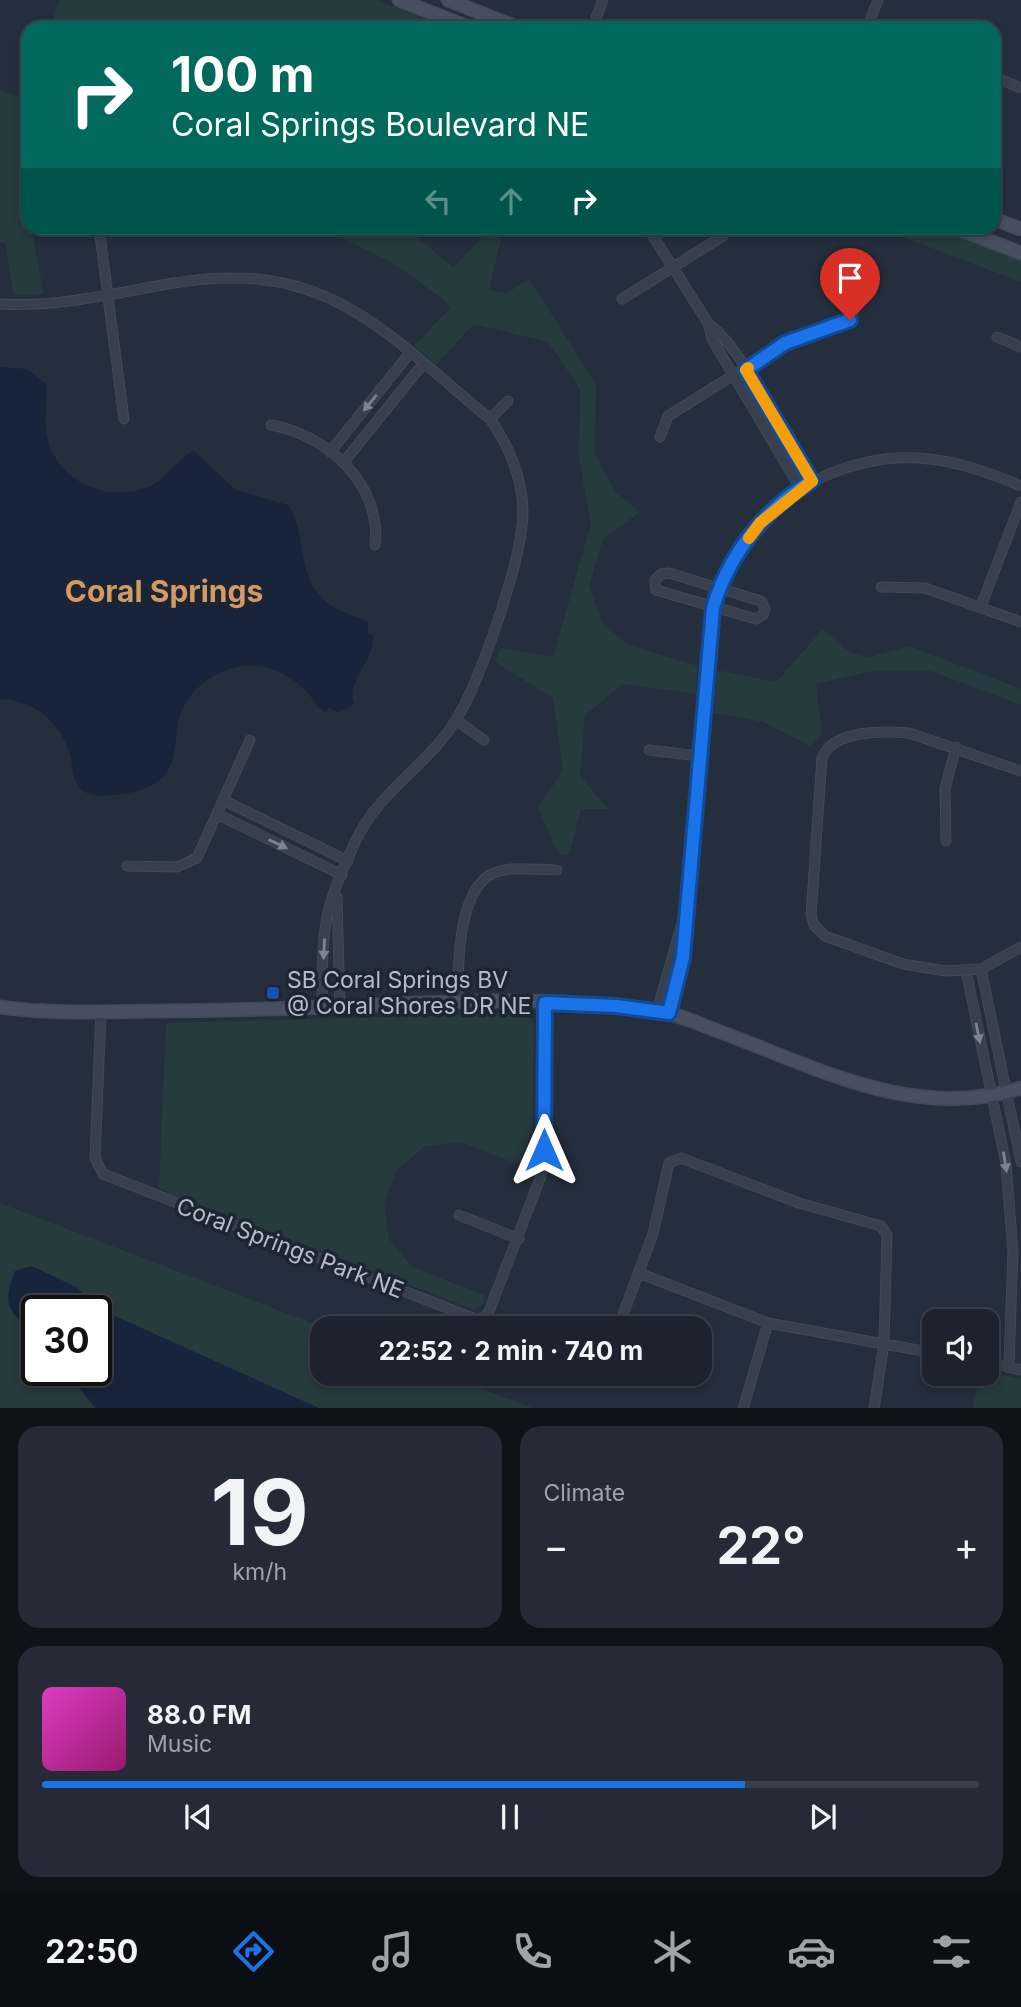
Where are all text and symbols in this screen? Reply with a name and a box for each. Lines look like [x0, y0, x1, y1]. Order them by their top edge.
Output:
text: 100 m [171, 45, 315, 104]
icon: right [56, 49, 147, 140]
text: Coral Springs Boulevard NE [171, 105, 589, 144]
icon: left [419, 182, 457, 220]
icon: ahead [492, 182, 530, 220]
icon: right [565, 182, 603, 220]
pin [820, 248, 880, 320]
icon: arrive [831, 259, 869, 297]
one-way arrow [363, 394, 378, 411]
district label: Coral Springs [65, 573, 263, 609]
one-way arrow [268, 838, 288, 849]
one-way arrow [318, 938, 329, 960]
place label: SB Coral Springs BV @ Coral Shores DR NE [287, 966, 531, 1020]
marker: SB Coral Springs BV @ Coral Shores DR NE [265, 985, 281, 1001]
one-way arrow [973, 1022, 984, 1044]
position arrow [507, 1113, 581, 1187]
one-way arrow [1000, 1152, 1011, 1174]
street label: Coral Springs Park NE [173, 1192, 407, 1304]
speed limit sign: 30 [21, 1295, 112, 1386]
map controls [922, 1309, 999, 1386]
button: sound [922, 1309, 999, 1386]
text: 22:52 · 2 min · 740 m [379, 1335, 643, 1366]
text: 19 [211, 1457, 309, 1567]
text: Climate [544, 1479, 625, 1507]
text: 22° [717, 1514, 806, 1577]
text: − [544, 1523, 569, 1569]
text: + [954, 1523, 979, 1569]
text: km/h [232, 1558, 287, 1586]
text: 88.0 FM [147, 1699, 251, 1730]
text: Music [147, 1730, 212, 1758]
icon: previous [179, 1798, 217, 1836]
icon: pause [491, 1798, 529, 1836]
icon: next [804, 1798, 842, 1836]
icon: directions [229, 1927, 278, 1976]
icon: music [368, 1927, 417, 1976]
icon: phone [508, 1927, 557, 1976]
icon: climate [648, 1927, 697, 1976]
icon: car [787, 1927, 836, 1976]
icon: filters [927, 1927, 976, 1976]
text: 22:50 [45, 1932, 138, 1971]

